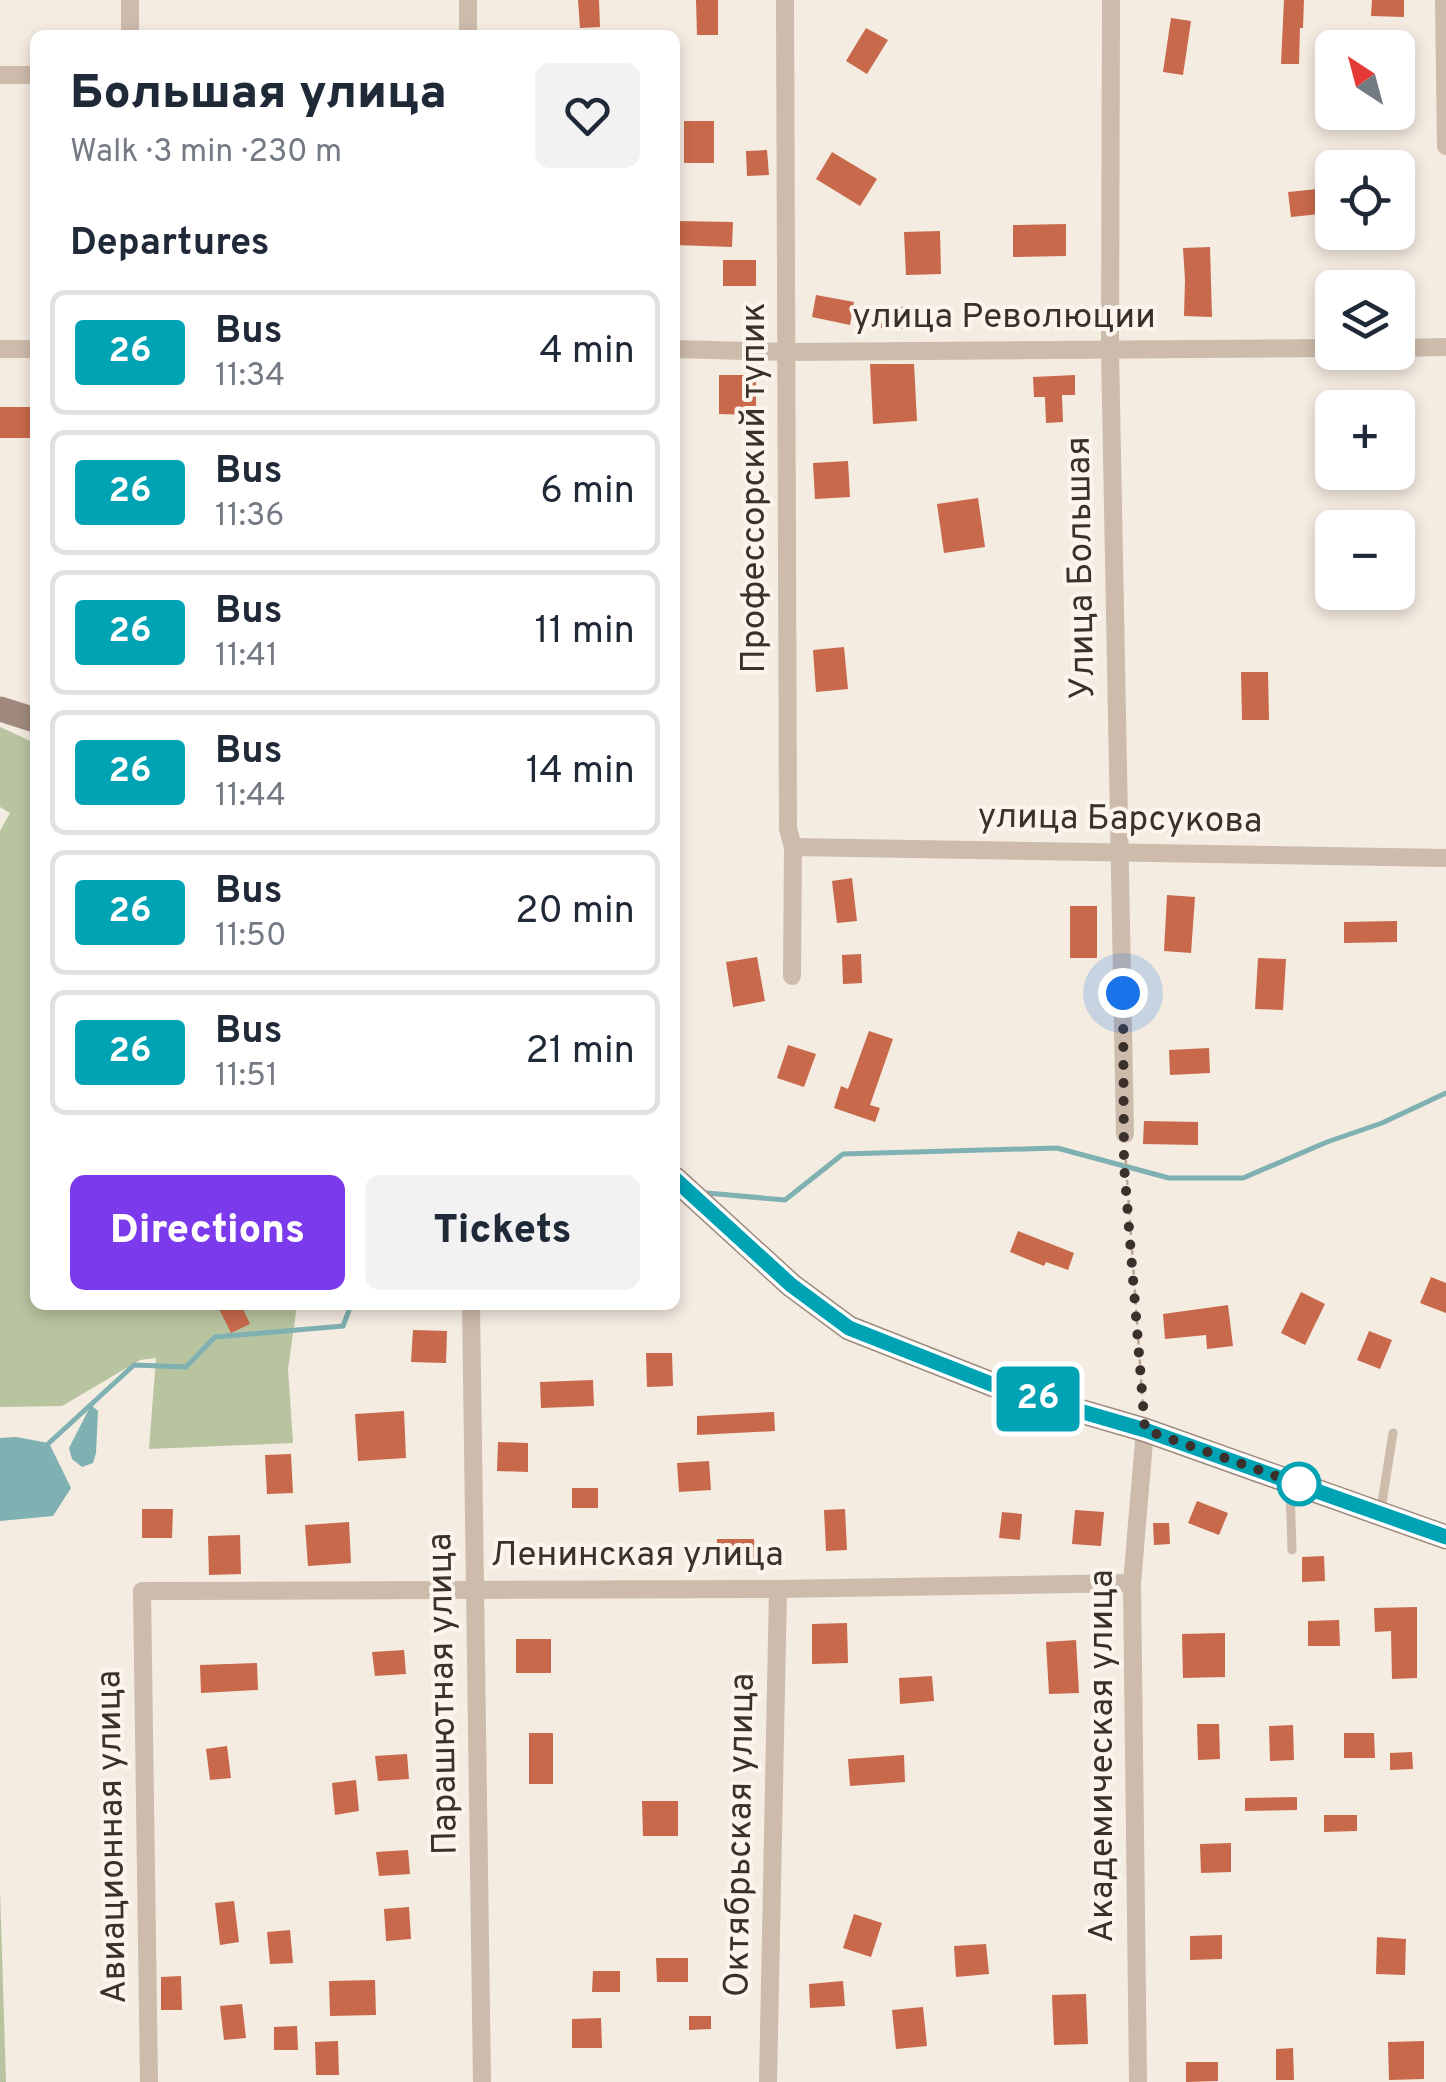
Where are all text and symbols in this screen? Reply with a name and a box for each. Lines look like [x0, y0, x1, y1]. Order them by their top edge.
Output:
north arrow [1315, 30, 1415, 130]
map controls [1315, 30, 1415, 610]
button: heart [535, 63, 640, 168]
text: Большая улица [70, 65, 447, 125]
text: Walk · 3 min · 230 m [70, 133, 342, 173]
button: locate [1315, 150, 1415, 250]
text: Departures [70, 220, 270, 269]
button: layers [1315, 270, 1415, 370]
street label: улица Революции [852, 296, 1156, 340]
street label: Профессорский тупик [733, 303, 777, 673]
text: Bus [215, 308, 282, 357]
text: 4 min [539, 328, 635, 377]
text: 26 [109, 330, 151, 374]
text: 11:34 [215, 357, 285, 397]
button: + [1315, 390, 1415, 490]
street label: Улица Большая [1058, 436, 1106, 700]
text: Bus [215, 448, 282, 497]
text: 6 min [540, 468, 635, 517]
text: 26 [109, 470, 151, 514]
text: 11:36 [215, 497, 284, 537]
button: − [1315, 510, 1415, 610]
text: Bus [215, 588, 282, 637]
text: 11 min [534, 608, 635, 657]
text: 26 [109, 610, 151, 654]
text: 11:41 [215, 637, 278, 677]
text: Bus [215, 728, 282, 777]
text: 14 min [526, 748, 635, 797]
text: 26 [109, 750, 151, 794]
text: 11:44 [215, 777, 286, 817]
street label: улица Барсукова [977, 796, 1263, 844]
text: Bus [215, 868, 282, 917]
text: 20 min [515, 888, 635, 937]
text: 26 [109, 890, 151, 934]
text: 11:50 [215, 917, 286, 957]
your location [1098, 968, 1148, 1018]
text: Bus [215, 1008, 282, 1057]
text: 21 min [525, 1028, 635, 1077]
text: 26 [109, 1030, 151, 1074]
text: 11:51 [215, 1057, 278, 1097]
button: Directions [70, 1175, 345, 1290]
button: Tickets [365, 1175, 640, 1290]
line badge: 26 [993, 1366, 1083, 1432]
text: 26 [1017, 1377, 1059, 1421]
unlabelled marker [1278, 1463, 1320, 1505]
street label: Парашютная улица [419, 1532, 469, 1856]
street label: Ленинская улица [490, 1534, 784, 1578]
street label: Академическая улица [1081, 1569, 1125, 1943]
street label: Авиационная улица [88, 1670, 138, 2004]
street label: Октябрьская улица [716, 1673, 766, 1997]

